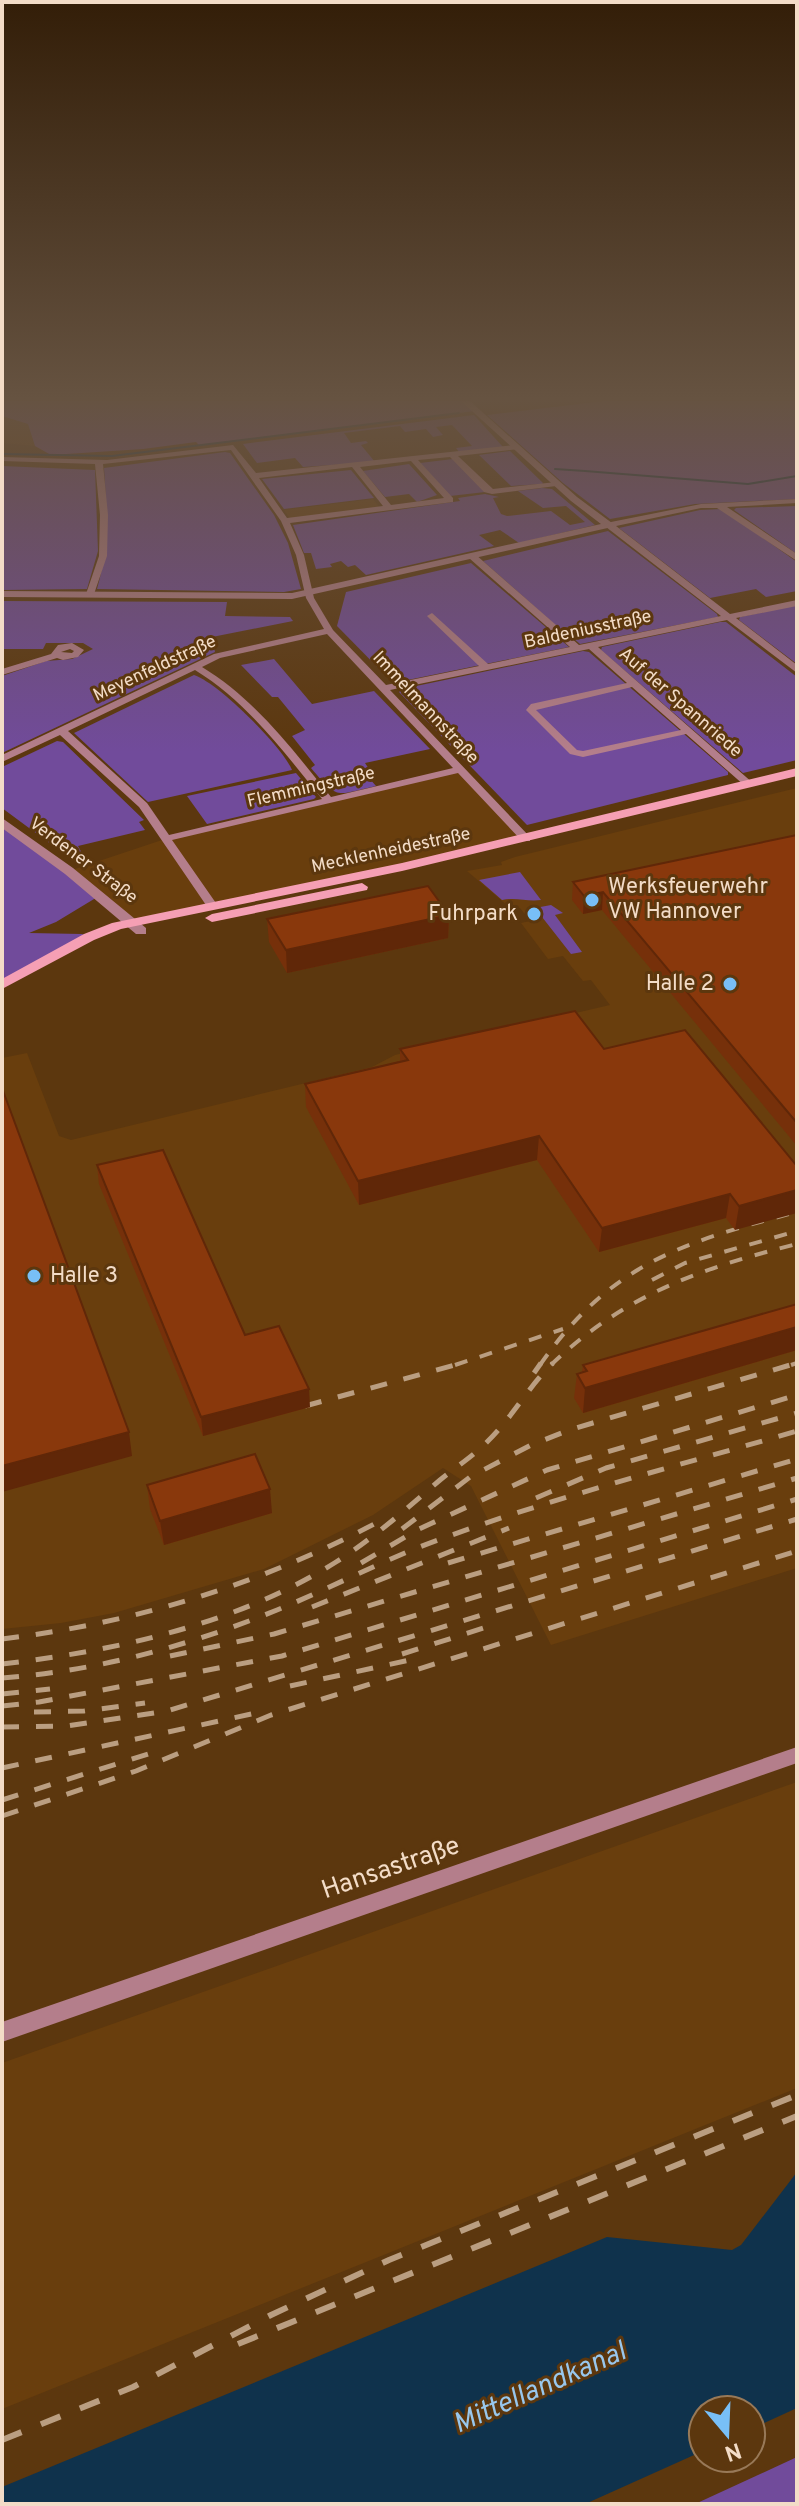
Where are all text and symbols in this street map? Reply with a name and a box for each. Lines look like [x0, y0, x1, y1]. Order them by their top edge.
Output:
street label: Baldeniusstraße [522, 605, 654, 655]
street label: Meyenfeldstraße [90, 630, 220, 708]
street label: Auf der Spannriede [613, 643, 747, 763]
street label: Immelmannstraße [367, 647, 483, 769]
street label: Flemmingstraße [245, 762, 377, 814]
street label: Verdener Straße [24, 813, 142, 909]
street label: Mecklenheidestraße [309, 823, 473, 879]
place label: Werksfeuerwehr VW Hannover [608, 874, 768, 926]
marker: Werksfeuerwehr VW Hannover [583, 891, 601, 909]
place label: Fuhrpark [428, 901, 518, 928]
marker: Fuhrpark [525, 905, 543, 923]
place label: Halle 2 [646, 971, 714, 998]
marker: Halle 2 [721, 975, 739, 993]
place label: Halle 3 [50, 1263, 118, 1290]
marker: Halle 3 [25, 1267, 43, 1285]
street label: Hansastraße [318, 1830, 464, 1908]
water label: Mittellandkanal [448, 2334, 634, 2443]
north arrow [687, 2394, 767, 2474]
text: N [721, 2435, 745, 2466]

